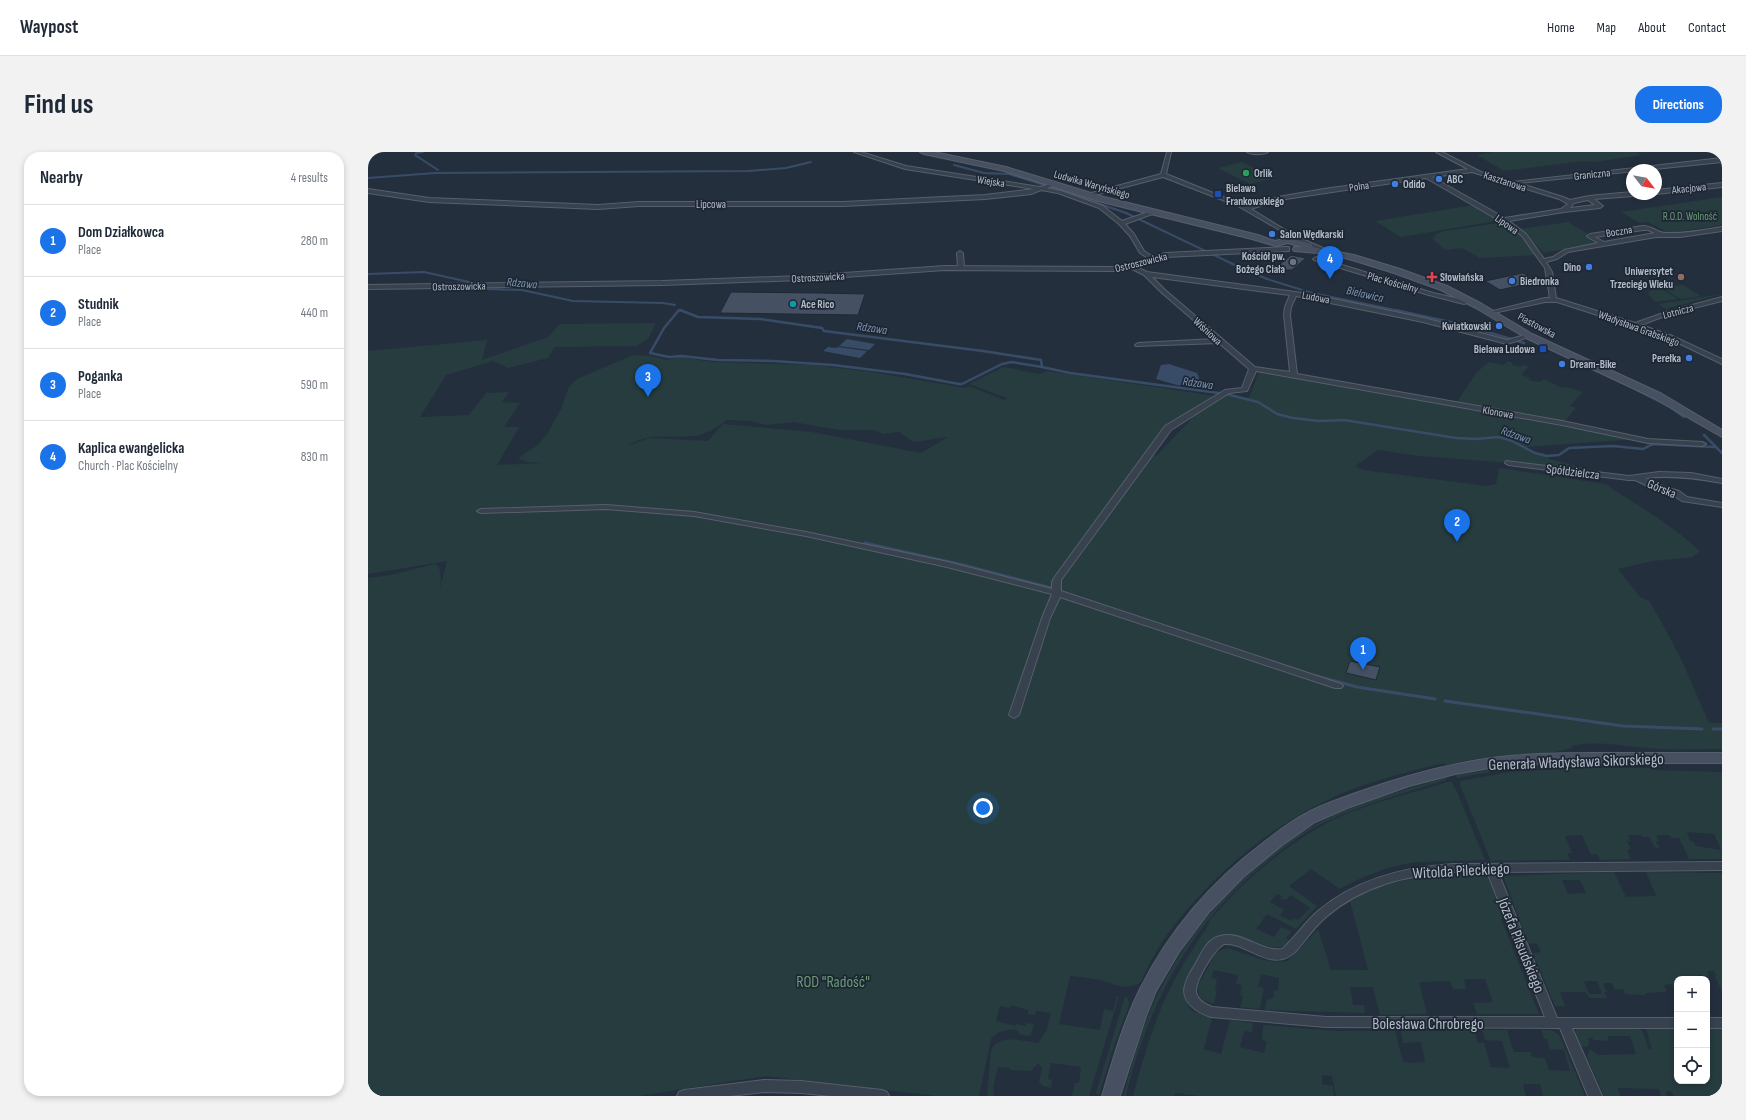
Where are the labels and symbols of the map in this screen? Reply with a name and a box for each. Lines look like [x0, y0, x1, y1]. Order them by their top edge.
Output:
north arrow [1626, 164, 1662, 200]
street label: Graniczna [1573, 166, 1611, 183]
street label: Ludwika Waryńskiego [1052, 167, 1132, 202]
place label: Orlik [1254, 167, 1273, 180]
marker: Orlik [1241, 168, 1251, 178]
street label: Kasztanowa [1482, 169, 1528, 194]
street label: Wiejska [976, 173, 1006, 190]
place label: ABC [1446, 173, 1463, 186]
marker: ABC [1434, 174, 1444, 184]
place label: Odido [1403, 178, 1426, 191]
street label: Polna [1348, 179, 1370, 194]
marker: Odido [1390, 179, 1400, 189]
street label: Akacjowa [1670, 180, 1707, 197]
place label: Bielawa Frankowskiego [1226, 182, 1284, 208]
marker: Bielawa Frankowskiego [1213, 189, 1223, 199]
street label: Lipcowa [696, 198, 726, 211]
park label: R.O.D. Wolność [1663, 210, 1717, 223]
street label: Lipowa [1493, 212, 1521, 237]
street label: Boczna [1605, 223, 1633, 240]
place label: Salon Wędkarski [1280, 228, 1344, 241]
marker: Salon Wędkarski [1267, 229, 1277, 239]
pin: 4 [1317, 246, 1343, 279]
street label: Ostroszowicka [1114, 250, 1169, 275]
place label: Kościół pw. Bożego Ciała [1236, 250, 1286, 276]
marker: Kościół pw. Bożego Ciała [1288, 257, 1298, 267]
place label: Dino [1563, 261, 1581, 274]
marker: Dino [1584, 262, 1594, 272]
place label: Uniwersytet Trzeciego Wieku [1610, 265, 1673, 291]
street label: Plac Kościelny [1366, 269, 1420, 296]
street label: Ostroszowicka [791, 270, 845, 285]
place label: Słowiańska [1440, 271, 1484, 284]
marker: Słowiańska [1427, 272, 1437, 282]
marker: Uniwersytet Trzeciego Wieku [1676, 272, 1686, 282]
water label: Rdzawa [506, 274, 538, 293]
place label: Biedronka [1520, 275, 1560, 288]
marker: Biedronka [1507, 276, 1517, 286]
street label: Ostroszowicka [432, 280, 486, 293]
water label: Bielawica [1345, 283, 1385, 306]
street label: Ludowa [1301, 288, 1331, 307]
place label: Ace Rico [800, 298, 835, 311]
marker: Ace Rico [788, 299, 798, 309]
street label: Lotnicza [1661, 301, 1695, 322]
street label: Władysława Grabskiego [1597, 308, 1682, 349]
street label: Piastowska [1516, 310, 1558, 341]
street label: Wiśniowa [1191, 315, 1225, 348]
water label: Rdzawa [856, 319, 888, 338]
place label: Kwiatkowski [1442, 320, 1491, 333]
marker: Kwiatkowski [1494, 321, 1504, 331]
place label: Bielawa Ludowa [1474, 343, 1536, 356]
marker: Bielawa Ludowa [1538, 344, 1548, 354]
place label: Perełka [1652, 352, 1681, 365]
marker: Perełka [1684, 353, 1694, 363]
place label: Dream-Bike [1570, 358, 1617, 371]
marker: Dream-Bike [1557, 359, 1567, 369]
pin: 3 [635, 364, 661, 397]
water label: Rdzawa [1182, 374, 1214, 393]
street label: Klonowa [1481, 403, 1514, 422]
water label: Rdzawa [1499, 423, 1533, 448]
street label: Spółdzielcza [1545, 461, 1601, 483]
street label: Górska [1645, 476, 1679, 502]
pin: 2 [1444, 509, 1470, 542]
pin: 1 [1350, 637, 1376, 670]
street label: Generała Władysława Sikorskiego [1488, 750, 1664, 775]
your location [973, 798, 993, 818]
street label: Witolda Pileckiego [1412, 859, 1510, 884]
street label: Józefa Piłsudskiego [1493, 894, 1548, 996]
park label: ROD "Radość" [796, 973, 870, 992]
street label: Bolesława Chrobrego [1372, 1015, 1484, 1034]

